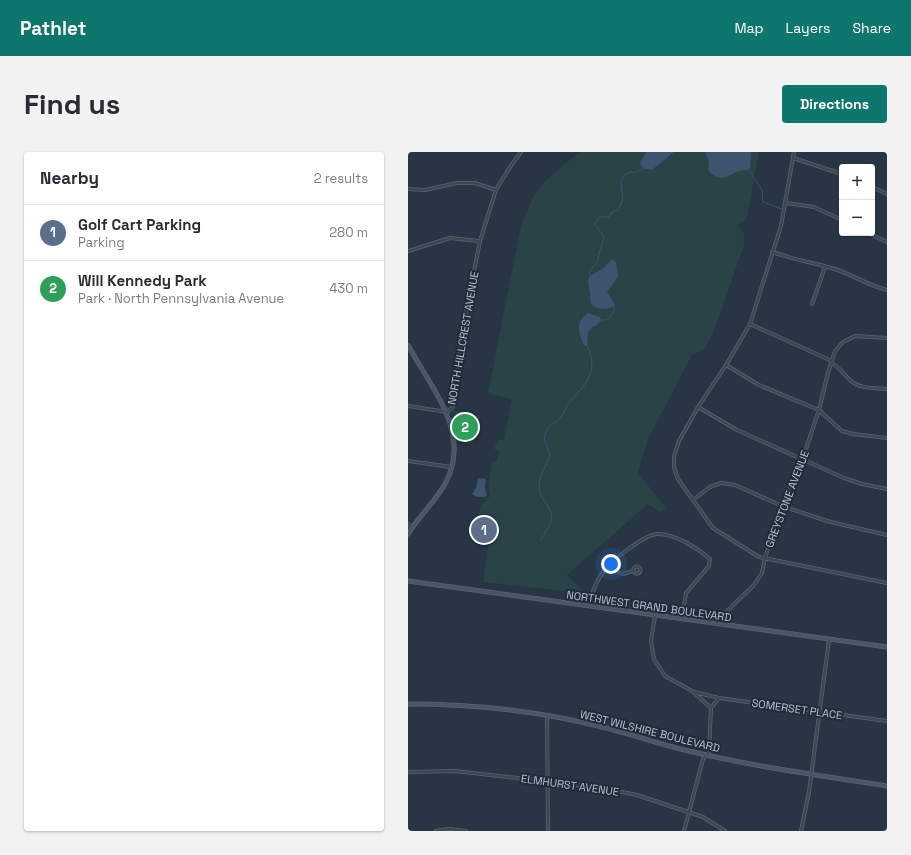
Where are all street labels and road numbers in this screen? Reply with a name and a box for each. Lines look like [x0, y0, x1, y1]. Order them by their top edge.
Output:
street label: NORTH HILLCREST AVENUE [444, 270, 482, 406]
street label: GREYSTONE AVENUE [762, 448, 812, 550]
street label: NORTHWEST GRAND BOULEVARD [566, 587, 732, 625]
street label: SOMERSET PLACE [751, 696, 843, 722]
street label: WEST WILSHIRE BOULEVARD [579, 707, 721, 755]
street label: ELMHURST AVENUE [520, 771, 620, 799]

